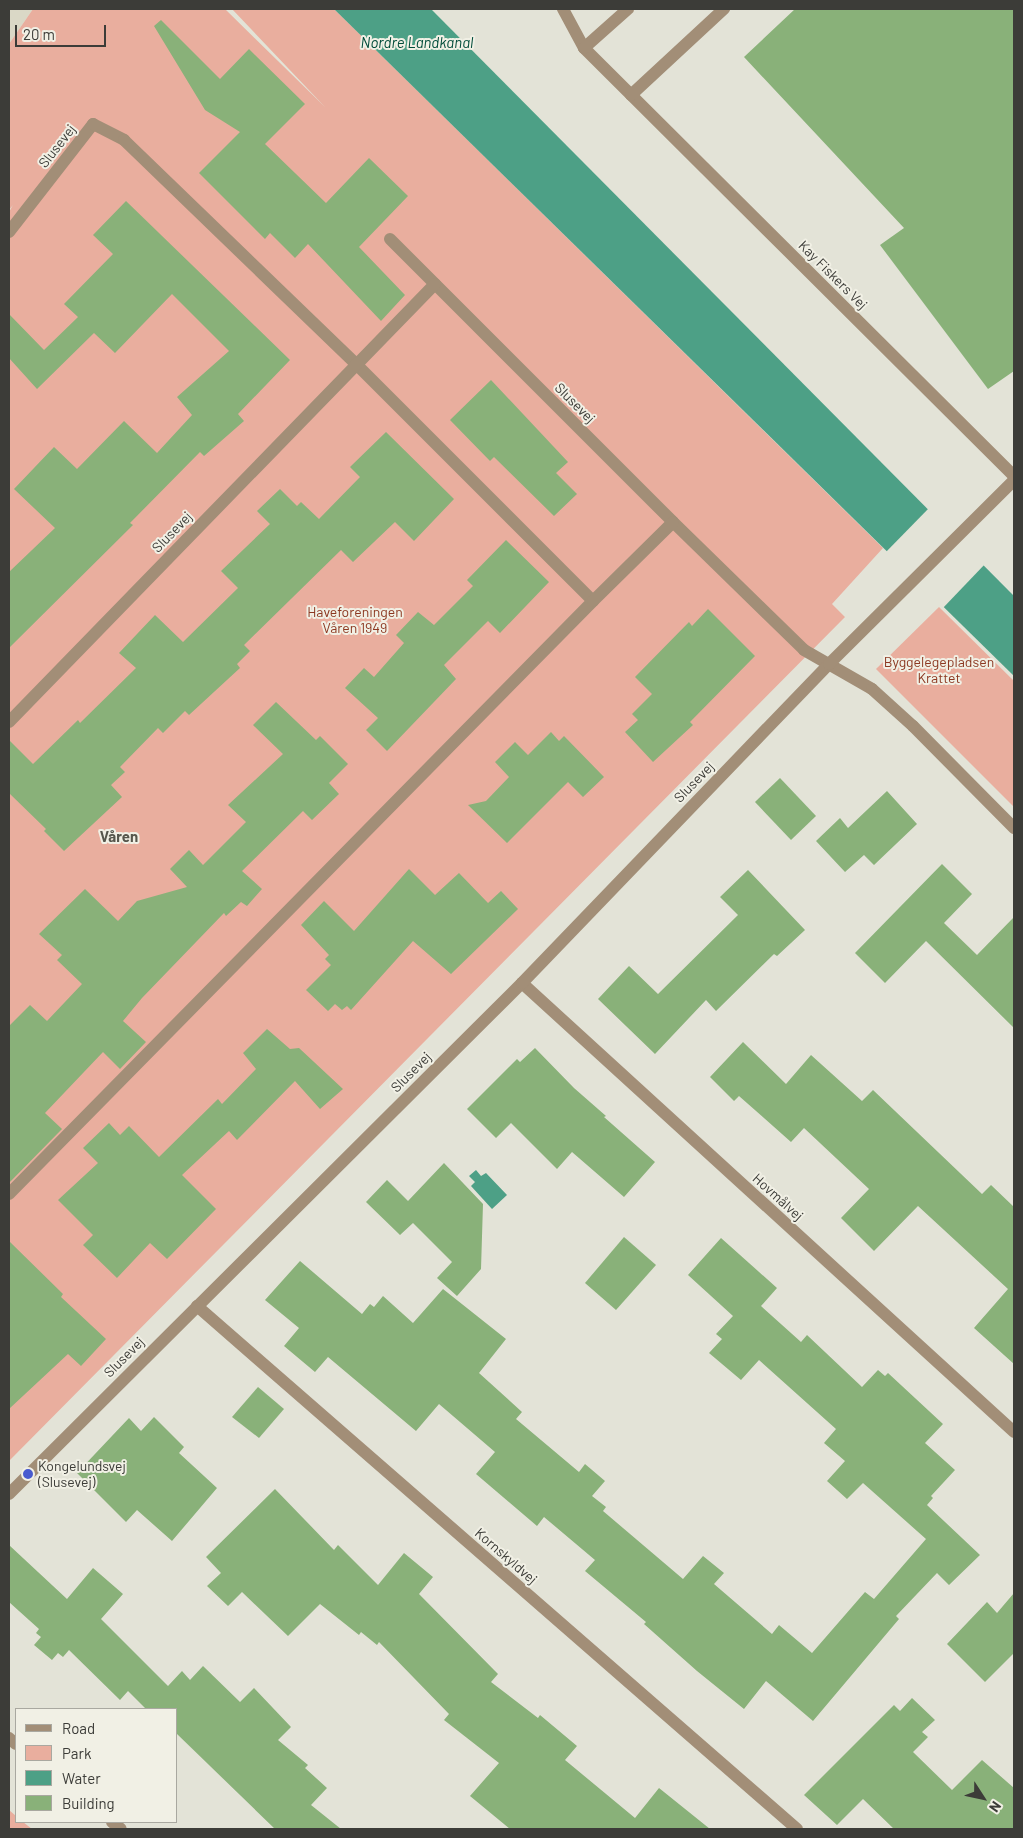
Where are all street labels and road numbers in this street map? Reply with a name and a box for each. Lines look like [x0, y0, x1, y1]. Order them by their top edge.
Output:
street label: Slusevej [35, 121, 79, 171]
street label: Kay Fiskers Vej [795, 237, 871, 313]
street label: Slusevej [551, 379, 599, 427]
street label: Slusevej [149, 508, 195, 556]
street label: Slusevej [671, 758, 717, 806]
street label: Slusevej [387, 1048, 435, 1096]
street label: Hovmålvej [749, 1170, 807, 1224]
street label: Slusevej [100, 1333, 148, 1381]
street label: Kornskyldvej [471, 1524, 541, 1588]

